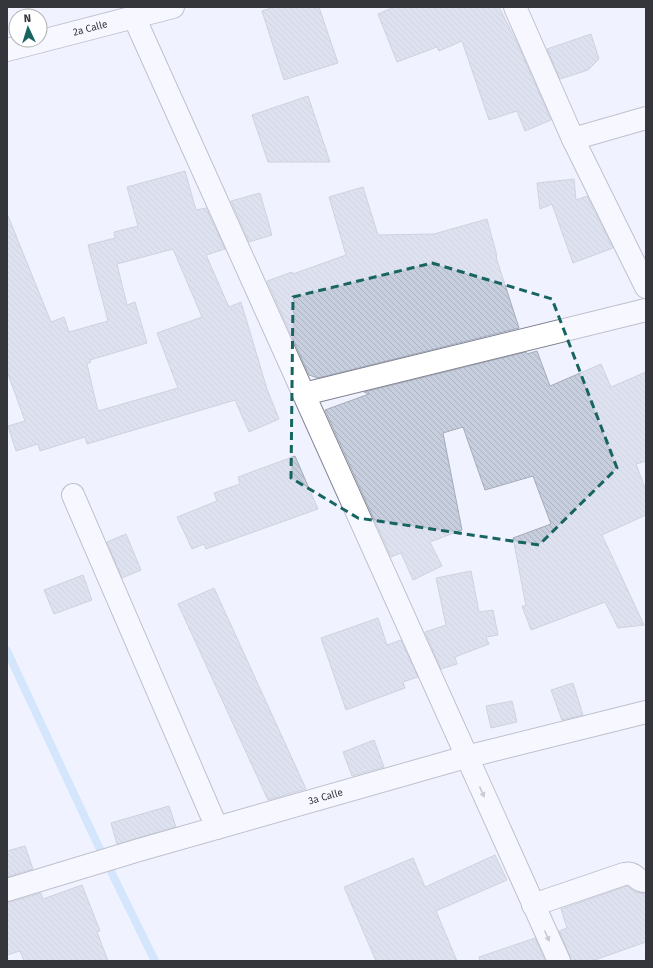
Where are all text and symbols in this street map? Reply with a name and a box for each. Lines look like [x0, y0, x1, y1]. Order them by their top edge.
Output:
north arrow [8, 8, 48, 48]
text: N [23, 12, 31, 25]
street label: 2a Calle [72, 18, 109, 39]
street label: 3a Calle [307, 786, 344, 808]
one-way arrow [480, 787, 486, 799]
one-way arrow [545, 931, 551, 943]

